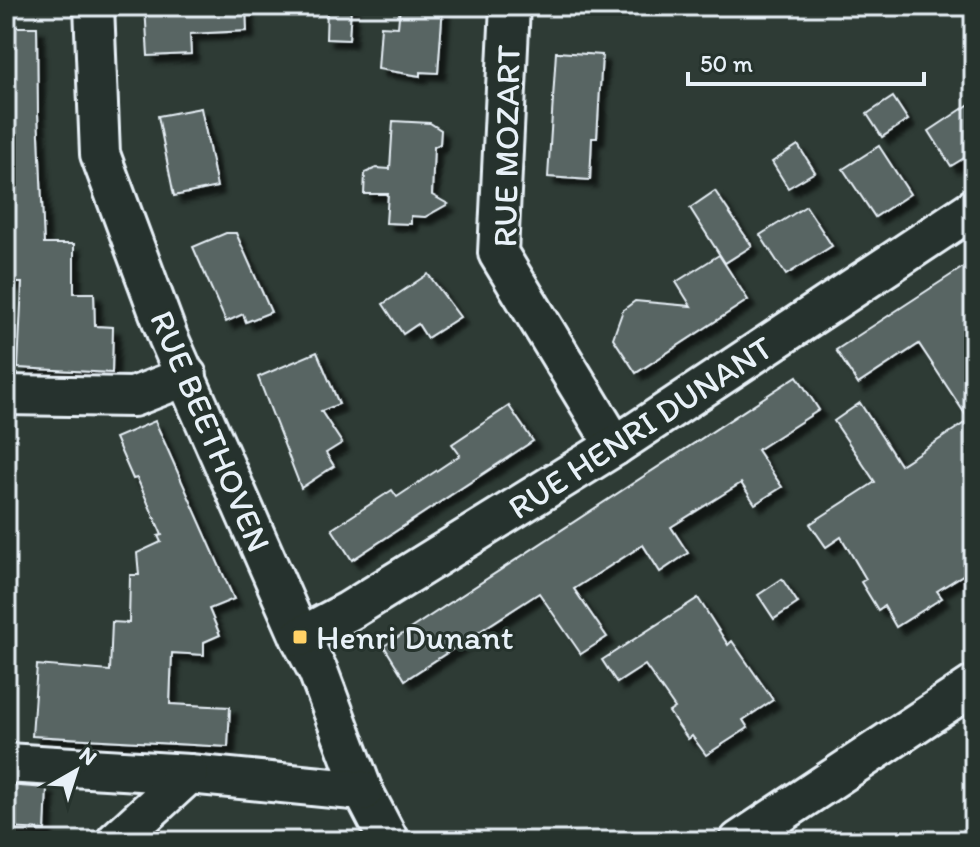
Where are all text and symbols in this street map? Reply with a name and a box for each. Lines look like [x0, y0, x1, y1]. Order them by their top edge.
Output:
scale bar [688, 36, 924, 86]
street label: RUE MOZART [484, 44, 529, 248]
text: 50 m [700, 49, 753, 78]
street label: RUE BEETHOVEN [141, 305, 280, 558]
street label: RUE HENRI DUNANT [500, 327, 780, 528]
place label: Henri Dunant [316, 617, 514, 658]
marker: Henri Dunant [291, 628, 309, 646]
north arrow [36, 731, 116, 811]
text: N [74, 741, 103, 771]

